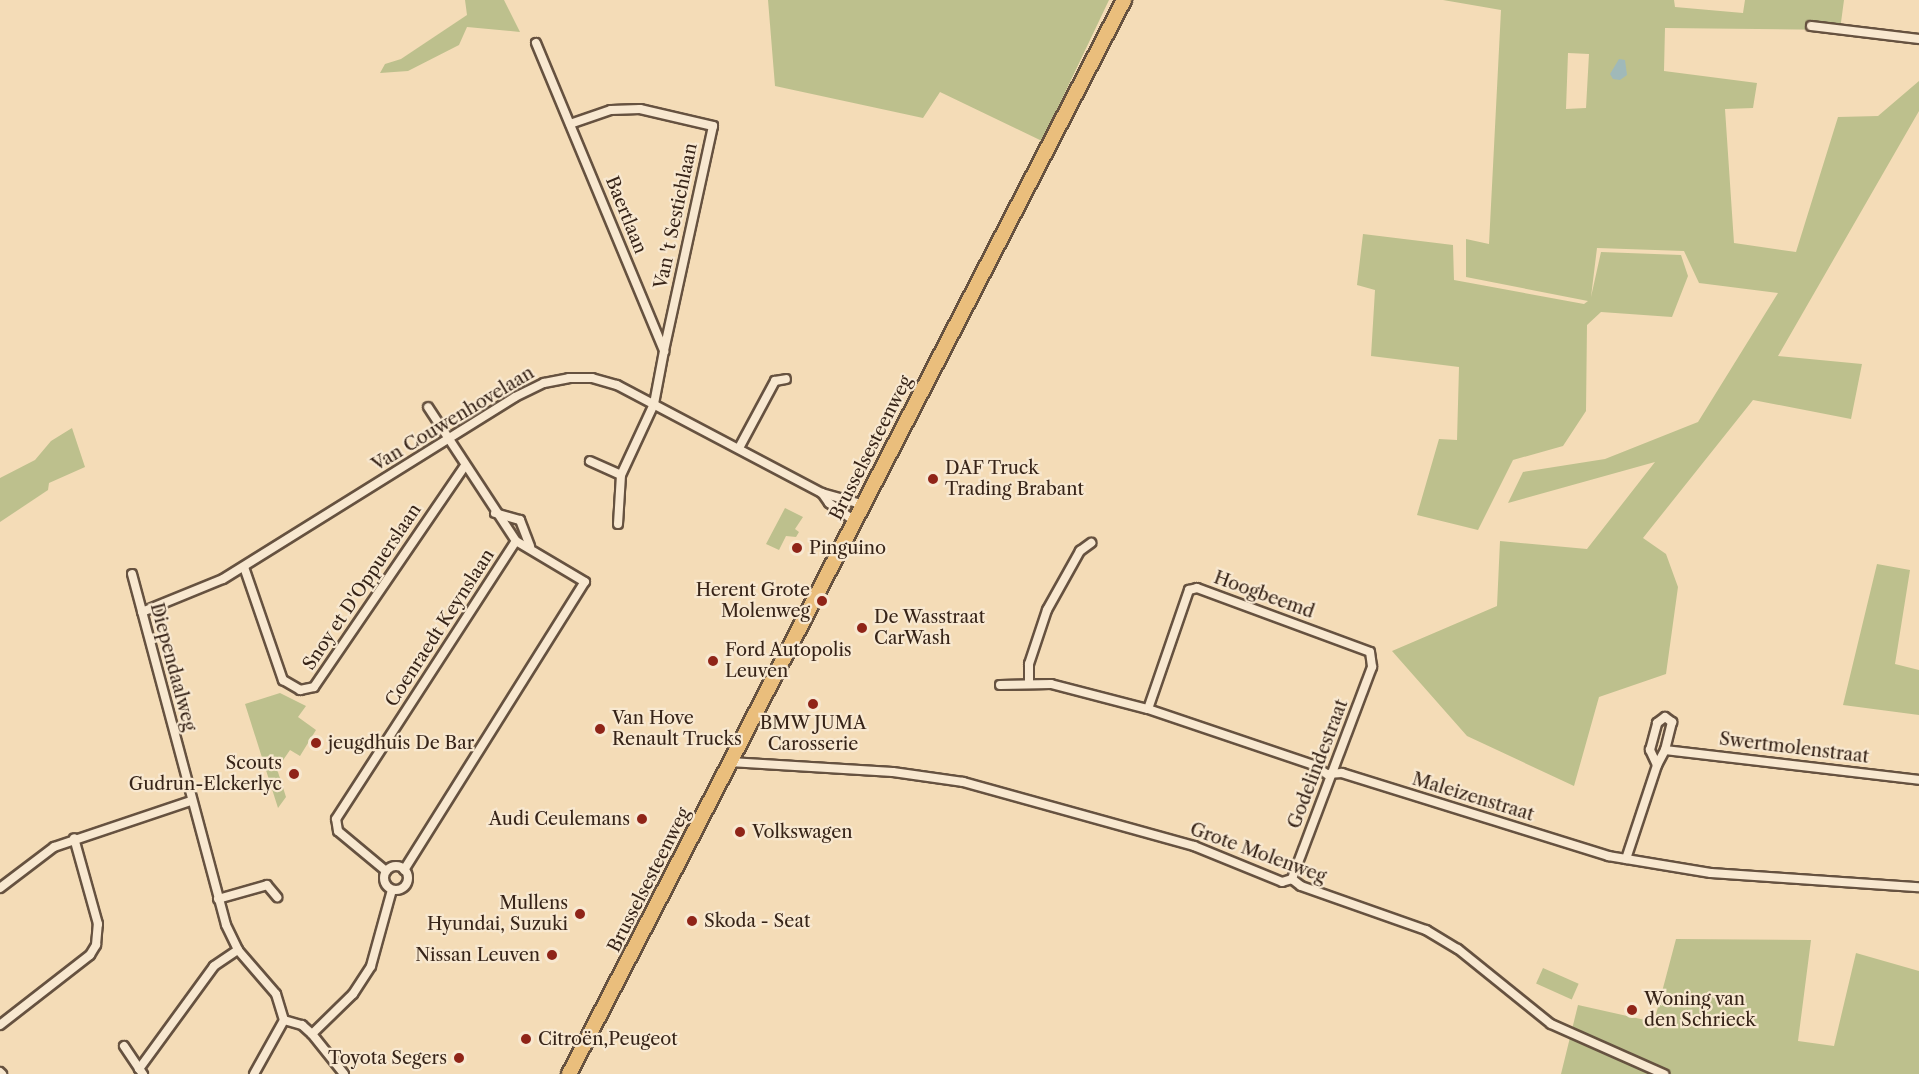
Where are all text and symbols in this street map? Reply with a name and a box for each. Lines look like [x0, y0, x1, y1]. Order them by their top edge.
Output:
street label: Van 't Sestichlaan [650, 141, 702, 291]
street label: Baertlaan [601, 173, 651, 257]
street label: Van Couwenhovelaan [368, 362, 538, 476]
street label: Brusselsesteenweg [825, 372, 917, 524]
place label: DAF Truck Trading Brabant [945, 458, 1084, 500]
marker: DAF Truck Trading Brabant [926, 472, 940, 486]
street label: Snoy et D'Oppuerslaan [298, 500, 426, 674]
place label: Pinguino [809, 537, 886, 559]
marker: Pinguino [790, 541, 804, 555]
street label: Coenraedt Keynslaan [381, 545, 499, 711]
street label: Hoogbeemd [1211, 567, 1317, 623]
place label: Herent Grote Molenweg [696, 580, 810, 622]
marker: Herent Grote Molenweg [815, 594, 829, 608]
street label: Diependaalweg [146, 601, 200, 733]
place label: De Wasstraat CarWash [874, 607, 986, 650]
marker: De Wasstraat CarWash [855, 621, 869, 635]
place label: Ford Autopolis Leuven [725, 640, 852, 682]
marker: Ford Autopolis Leuven [706, 654, 720, 668]
street label: Godelindestraat [1283, 696, 1353, 832]
marker: BMW JUMA Carosserie [806, 697, 820, 711]
place label: Van Hove Renault Trucks [612, 708, 742, 750]
place label: BMW JUMA Carosserie [759, 713, 867, 756]
marker: Van Hove Renault Trucks [593, 722, 607, 736]
street label: Swertmolenstraat [1718, 728, 1870, 768]
place label: jeugdhuis De Bar [328, 732, 474, 754]
marker: jeugdhuis De Bar [309, 736, 323, 750]
place label: Scouts Gudrun-Elckerlyc [129, 753, 282, 795]
marker: Scouts Gudrun-Elckerlyc [287, 767, 301, 781]
street label: Maleizenstraat [1410, 768, 1536, 826]
street label: Brusselsesteenweg [603, 804, 695, 956]
place label: Audi Ceulemans [489, 808, 630, 830]
marker: Audi Ceulemans [635, 812, 649, 826]
street label: Grote Molenweg [1187, 818, 1329, 888]
place label: Volkswagen [752, 821, 853, 843]
marker: Volkswagen [733, 825, 747, 839]
place label: Mullens Hyundai, Suzuki [427, 893, 568, 936]
marker: Mullens Hyundai, Suzuki [573, 907, 587, 921]
place label: Skoda - Seat [704, 910, 811, 932]
marker: Skoda - Seat [685, 914, 699, 928]
place label: Nissan Leuven [415, 944, 540, 966]
marker: Nissan Leuven [545, 948, 559, 962]
place label: Woning van den Schrieck [1644, 989, 1756, 1032]
marker: Woning van den Schrieck [1625, 1003, 1639, 1017]
place label: Citroën,Peugeot [538, 1028, 678, 1050]
marker: Citroën,Peugeot [519, 1032, 533, 1046]
place label: Toyota Segers [328, 1047, 447, 1069]
marker: Toyota Segers [452, 1051, 466, 1065]

